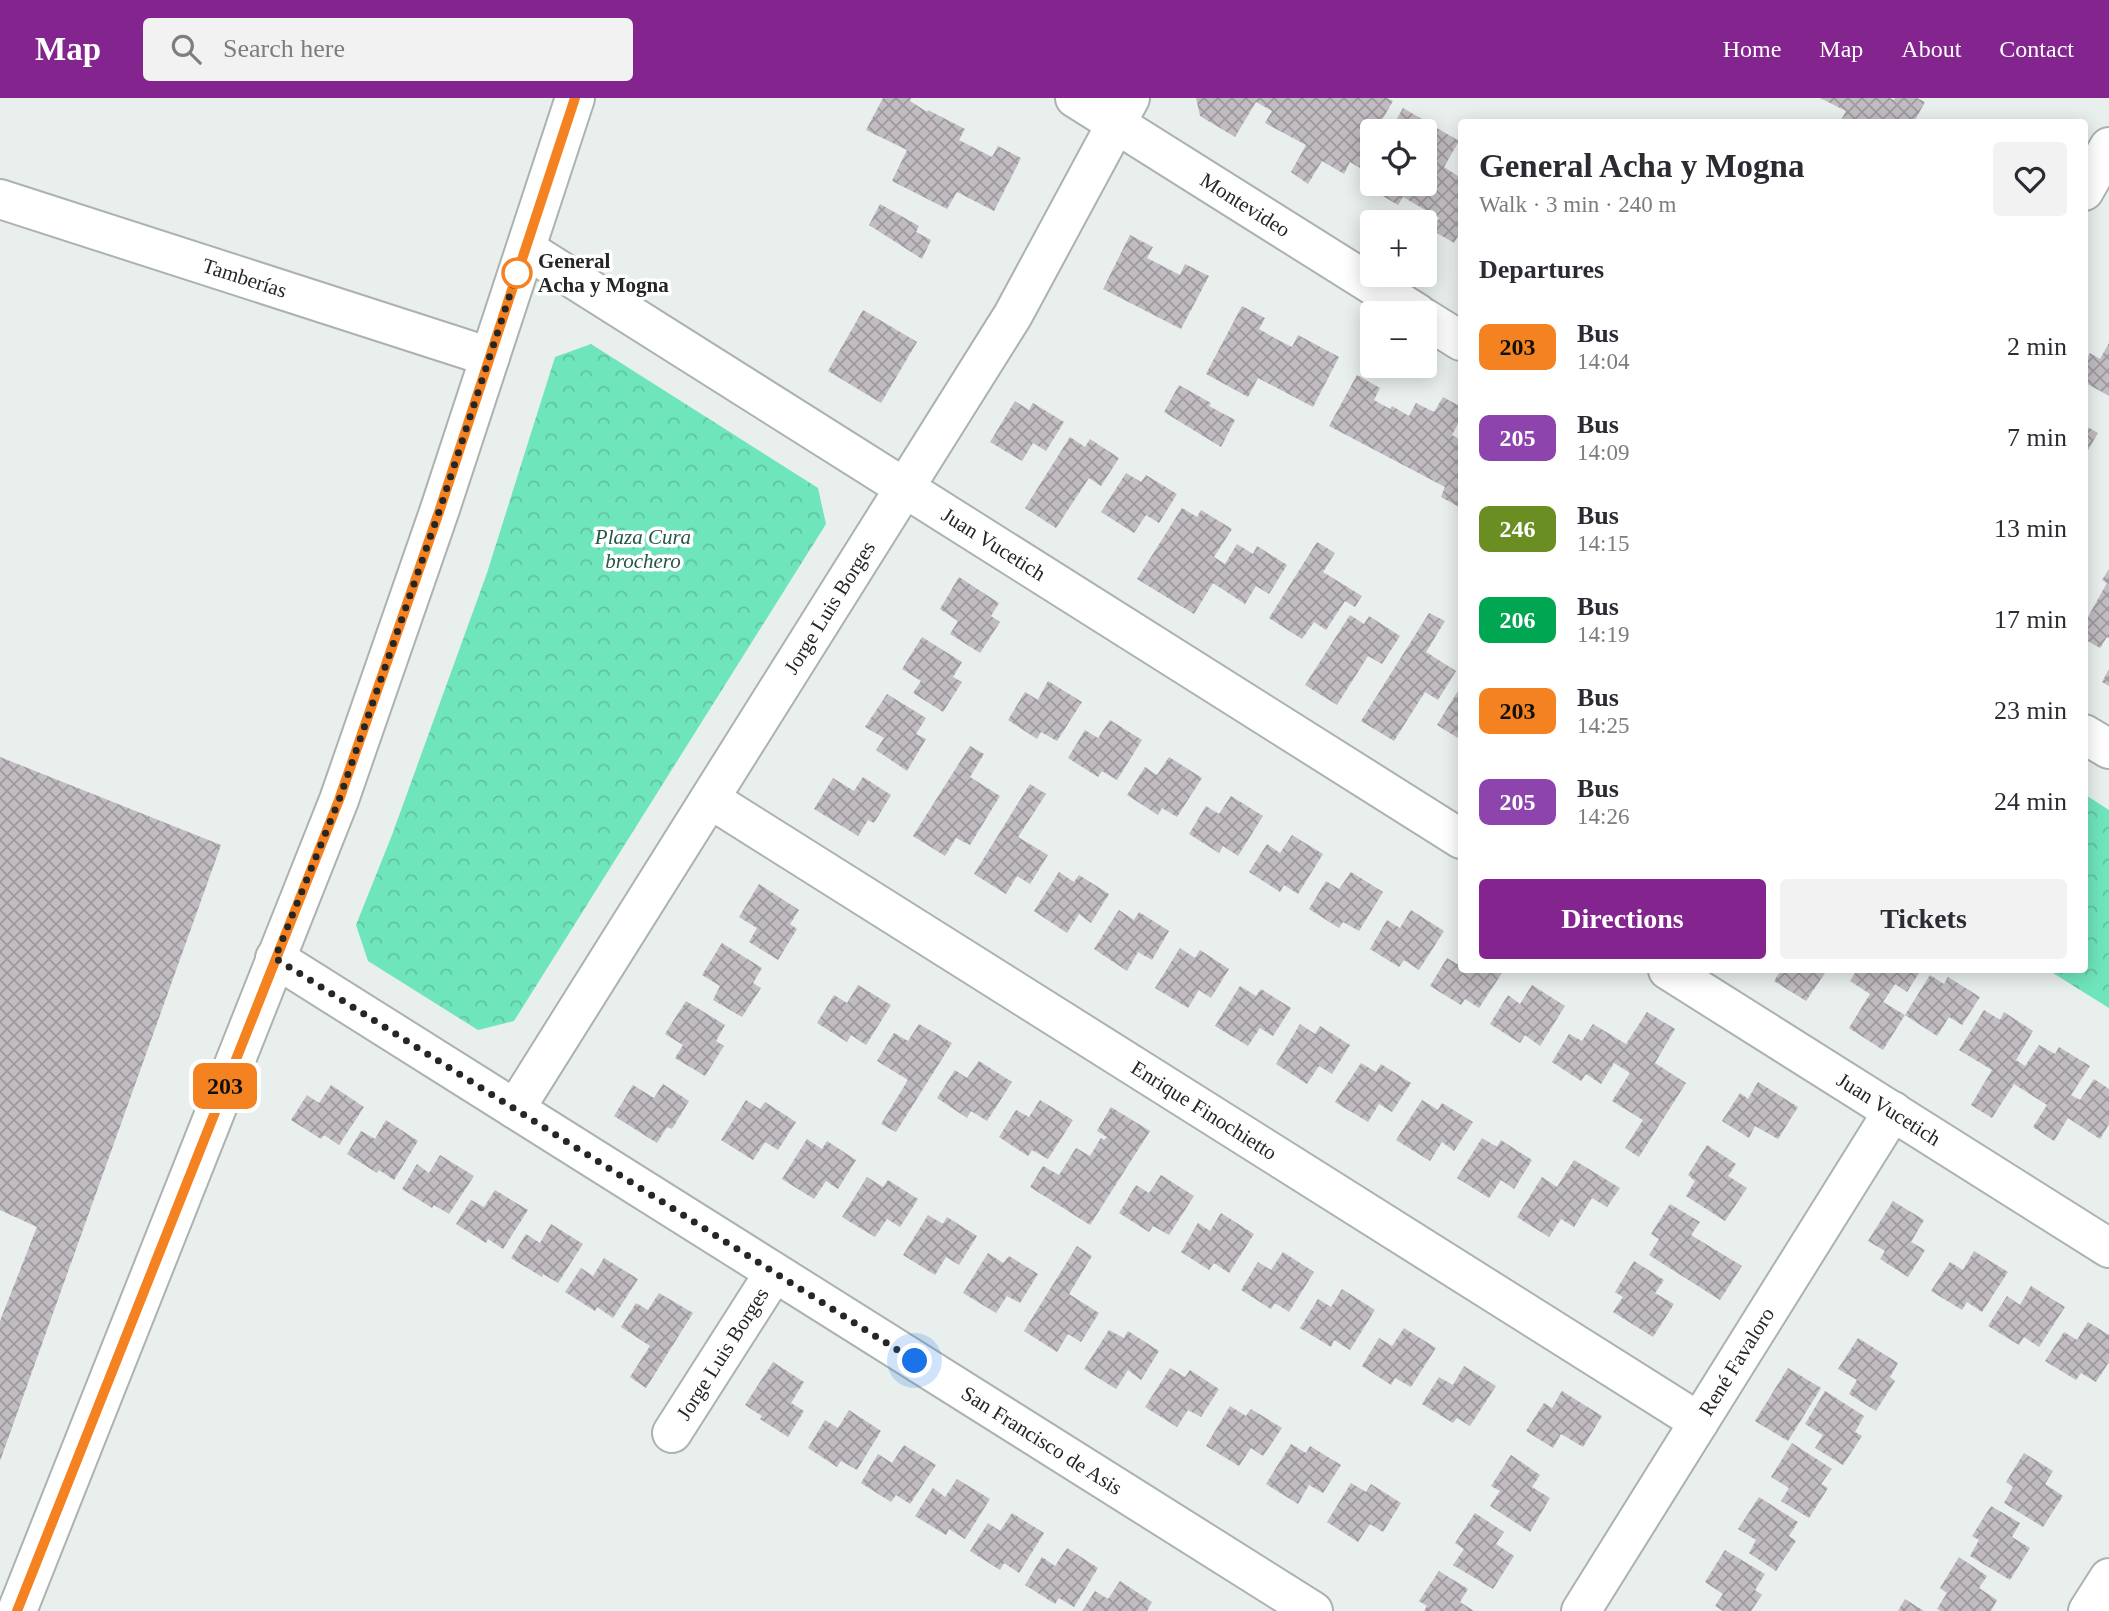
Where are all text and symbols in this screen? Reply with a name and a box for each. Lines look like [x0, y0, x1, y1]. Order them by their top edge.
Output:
search box [143, 18, 633, 81]
icon: search [167, 30, 205, 68]
text: Map [35, 31, 101, 67]
text: Search here [223, 34, 345, 63]
text: Home [1723, 36, 1781, 62]
text: Map [1819, 36, 1863, 62]
text: About [1901, 36, 1961, 62]
text: Contact [1999, 36, 2074, 62]
map controls [1360, 119, 1437, 378]
button: locate [1360, 119, 1437, 196]
button: heart [1993, 142, 2067, 216]
text: General Acha y Mogna [1479, 148, 1804, 184]
street label: Montevideo [1196, 168, 1295, 242]
text: Walk · 3 min · 240 m [1479, 192, 1676, 217]
button: + [1360, 210, 1437, 287]
place label: General Acha y Mogna [538, 249, 669, 297]
street label: Tamberías [199, 253, 290, 303]
text: Departures [1479, 255, 1604, 284]
marker: General Acha y Mogna [502, 258, 532, 288]
button: − [1360, 301, 1437, 378]
text: Bus [1577, 319, 1619, 348]
text: 2 min [2007, 332, 2067, 361]
text: 203 [1500, 334, 1536, 360]
text: 14:04 [1577, 349, 1629, 374]
text: Bus [1577, 410, 1619, 439]
text: 7 min [2007, 423, 2067, 452]
text: 205 [1500, 425, 1536, 451]
text: 14:09 [1577, 440, 1629, 465]
text: Bus [1577, 501, 1619, 530]
street label: Juan Vucetich [937, 502, 1050, 586]
text: 13 min [1994, 514, 2067, 543]
text: 246 [1500, 516, 1536, 542]
park label: Plaza Cura brochero [594, 525, 691, 573]
text: 14:15 [1577, 531, 1629, 556]
street label: Jorge Luis Borges [779, 537, 880, 678]
text: Bus [1577, 592, 1619, 621]
text: 17 min [1994, 605, 2067, 634]
text: 206 [1500, 607, 1536, 633]
text: 14:19 [1577, 622, 1629, 647]
text: Bus [1577, 683, 1619, 712]
text: 23 min [1994, 696, 2067, 725]
text: 203 [1500, 698, 1536, 724]
text: 14:25 [1577, 713, 1629, 738]
text: Bus [1577, 774, 1619, 803]
text: 24 min [1994, 787, 2067, 816]
text: 205 [1500, 789, 1536, 815]
text: 14:26 [1577, 804, 1629, 829]
button: Directions [1479, 879, 1766, 959]
button: Tickets [1780, 879, 2067, 959]
street label: Enrique Finochietto [1127, 1055, 1281, 1165]
line badge: 203 [185, 1063, 265, 1109]
street label: Juan Vucetich [1832, 1068, 1946, 1151]
text: 203 [207, 1073, 243, 1099]
street label: Jorge Luis Borges [672, 1283, 774, 1424]
street label: René Favaloro [1694, 1303, 1779, 1420]
your location [897, 1343, 932, 1378]
street label: San Francisco de Asis [957, 1381, 1127, 1500]

